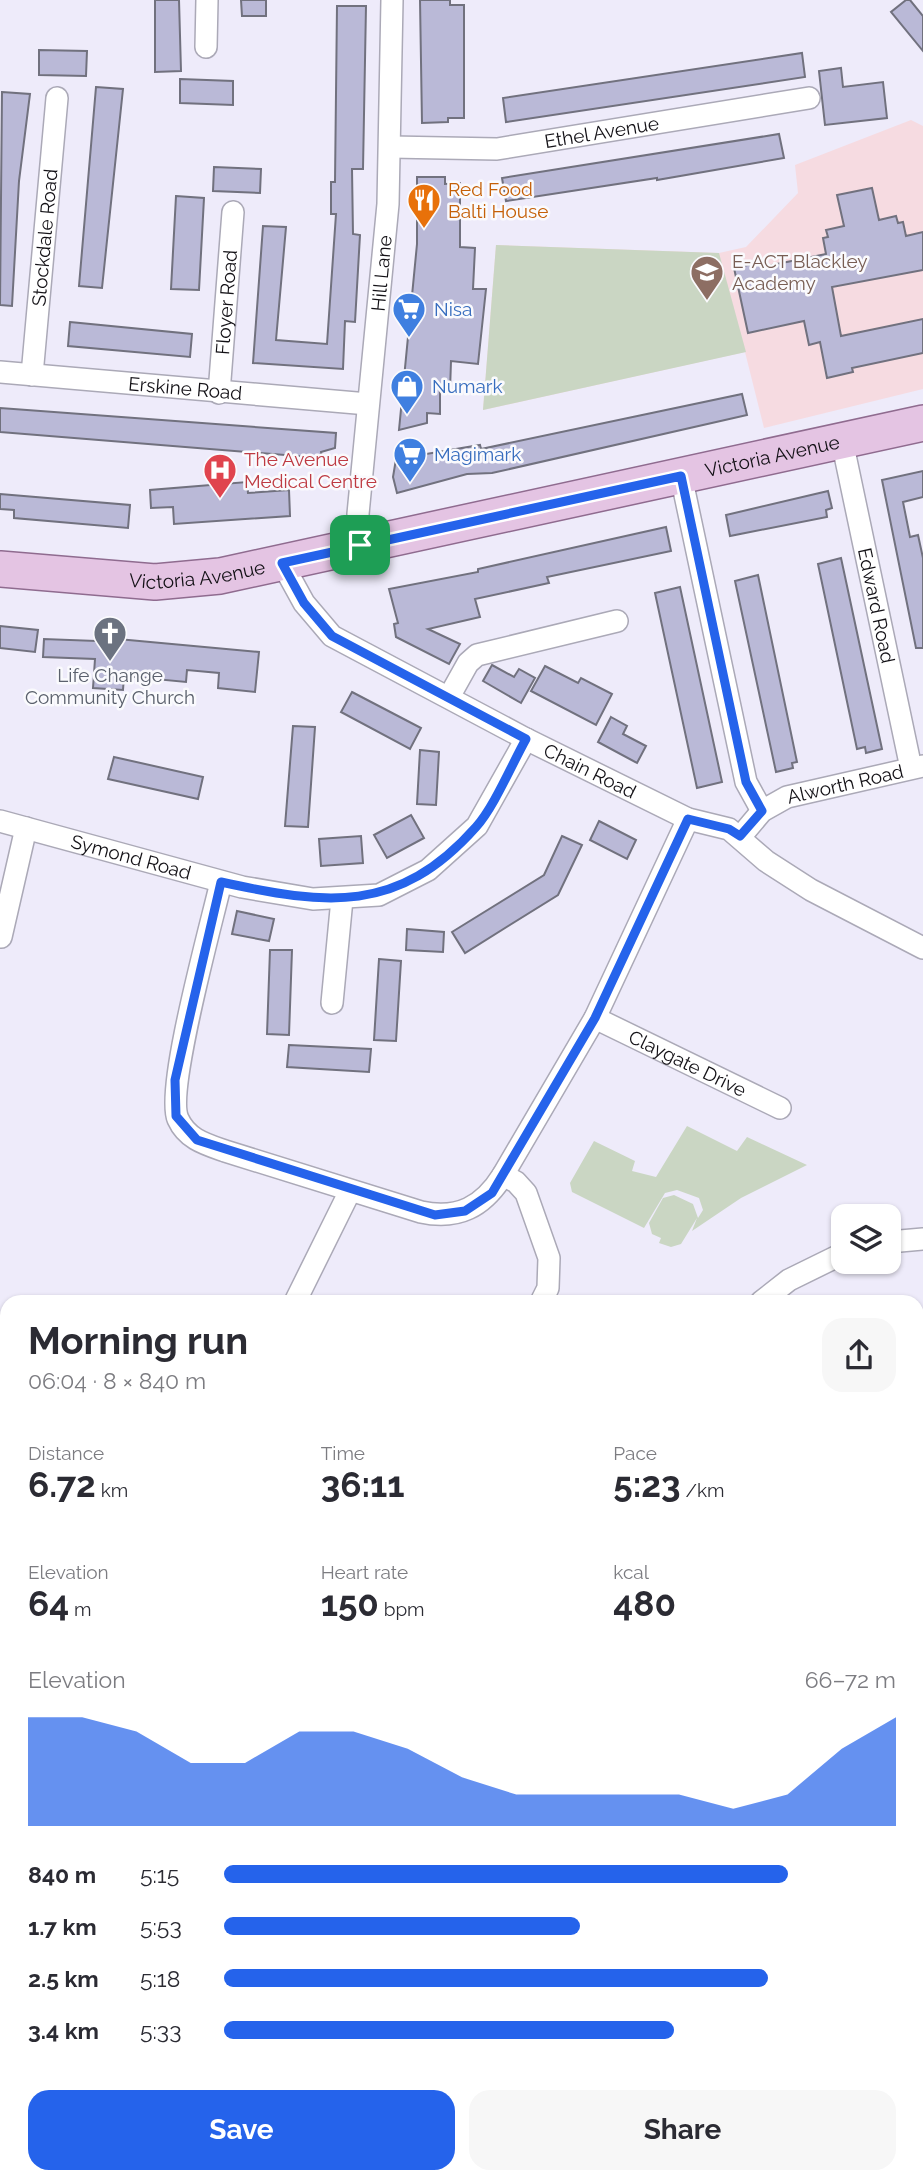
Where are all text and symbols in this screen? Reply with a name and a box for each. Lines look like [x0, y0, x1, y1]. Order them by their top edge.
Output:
street label: Ethel Avenue [543, 112, 660, 152]
street label: Stockdale Road [27, 168, 62, 307]
place label: Red Food Balti House [448, 178, 548, 222]
restaurant icon: Red Food Balti House [405, 181, 443, 230]
street label: Hill Lane [367, 234, 396, 312]
street label: Floyer Road [211, 249, 241, 356]
place label: E-ACT Blackley Academy [732, 250, 868, 294]
school or university icon: E-ACT Blackley Academy [688, 253, 726, 302]
supermarket icon: Nisa [390, 290, 428, 339]
place label: Nisa [434, 298, 472, 320]
shop icon: Numark [388, 367, 426, 416]
street label: Erskine Road [127, 372, 243, 404]
place label: Numark [432, 375, 503, 397]
street label: Victoria Avenue [703, 430, 842, 481]
supermarket icon: Magimark [391, 435, 429, 484]
place label: Magimark [434, 443, 521, 465]
place label: The Avenue Medical Centre [244, 448, 377, 492]
hospital icon: The Avenue Medical Centre [201, 451, 239, 500]
pin [330, 515, 390, 575]
icon: arrive [341, 526, 379, 564]
street label: Edward Road [854, 546, 900, 665]
street label: Victoria Avenue [128, 556, 267, 593]
church icon: Life Change Community Church [91, 614, 129, 663]
place label: Life Change Community Church [25, 664, 195, 708]
street label: Chain Road [540, 739, 640, 803]
street label: Alworth Road [785, 760, 906, 808]
street label: Symond Road [69, 830, 194, 884]
street label: Claygate Drive [625, 1025, 750, 1101]
map controls [831, 1204, 901, 1274]
button: layers [831, 1204, 901, 1274]
text: Morning run [28, 1318, 248, 1363]
button: share [822, 1318, 896, 1392]
text: 06:04 · 8 × 840 m [28, 1367, 206, 1394]
text: Distance [28, 1442, 104, 1464]
text: Time [321, 1442, 365, 1464]
text: Pace [613, 1442, 657, 1464]
text: 6.72 [28, 1464, 96, 1505]
text: 36:11 [321, 1464, 405, 1505]
text: 5:23 [613, 1464, 681, 1505]
text: km [96, 1479, 128, 1501]
text: /km [681, 1479, 725, 1501]
text: Elevation [28, 1561, 109, 1583]
text: Heart rate [321, 1561, 408, 1583]
text: kcal [613, 1561, 649, 1583]
text: 64 [28, 1583, 69, 1624]
text: 150 [321, 1583, 379, 1624]
text: 480 [613, 1583, 676, 1624]
text: m [69, 1598, 92, 1620]
text: bpm [379, 1598, 425, 1620]
text: Elevation [28, 1666, 126, 1693]
text: 66–72 m [805, 1666, 896, 1693]
text: 840 m [28, 1861, 96, 1888]
text: 5:15 [140, 1861, 179, 1888]
text: 1.7 km [28, 1913, 97, 1940]
text: 5:53 [140, 1913, 182, 1940]
text: 2.5 km [28, 1965, 99, 1992]
text: 5:18 [140, 1965, 180, 1992]
text: 3.4 km [28, 2017, 99, 2044]
text: 5:33 [140, 2017, 181, 2044]
button: Save [28, 2090, 455, 2170]
button: Share [469, 2090, 896, 2170]

